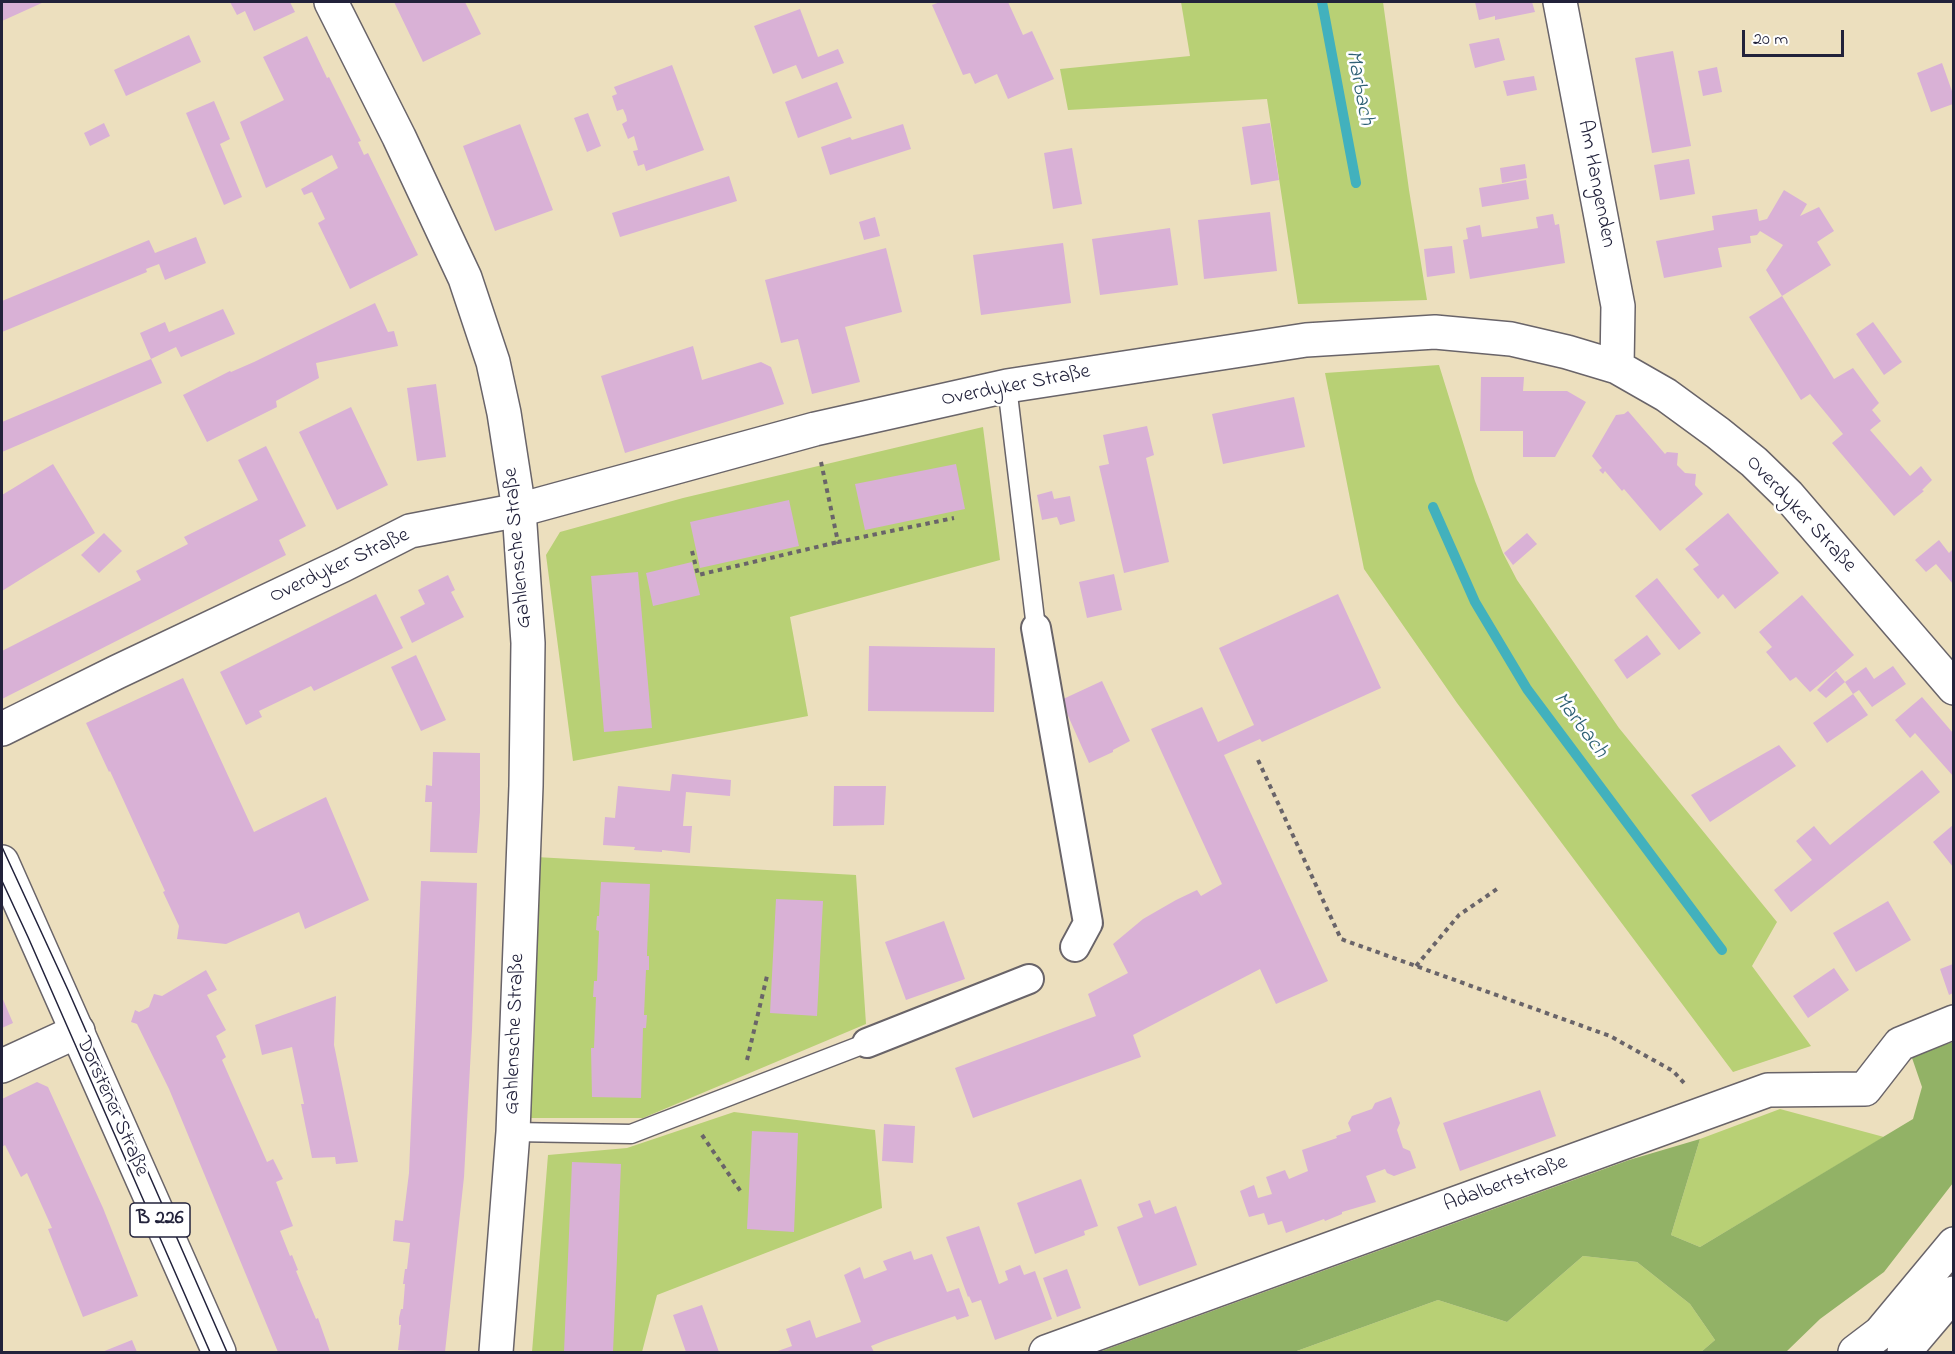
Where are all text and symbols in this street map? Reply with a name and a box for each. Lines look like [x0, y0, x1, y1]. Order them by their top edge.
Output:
scale bar [1745, 18, 1847, 56]
text: 20 m [1753, 27, 1788, 53]
water label: Marbach [1338, 48, 1378, 128]
street label: Am Hangenden [1570, 118, 1620, 250]
street label: Overdyker Straße [939, 360, 1093, 414]
street label: Overdyker Straße [1739, 451, 1861, 579]
street label: Gahlensche Straße [499, 467, 539, 629]
street label: Overdyker Straße [266, 524, 414, 610]
water label: Marbach [1546, 688, 1612, 764]
street label: Gahlensche Straße [501, 953, 531, 1115]
street label: Dorstener Straße [69, 1033, 153, 1181]
street label: Adalbertstraße [1441, 1151, 1571, 1219]
road number: B 226 [130, 1203, 190, 1237]

